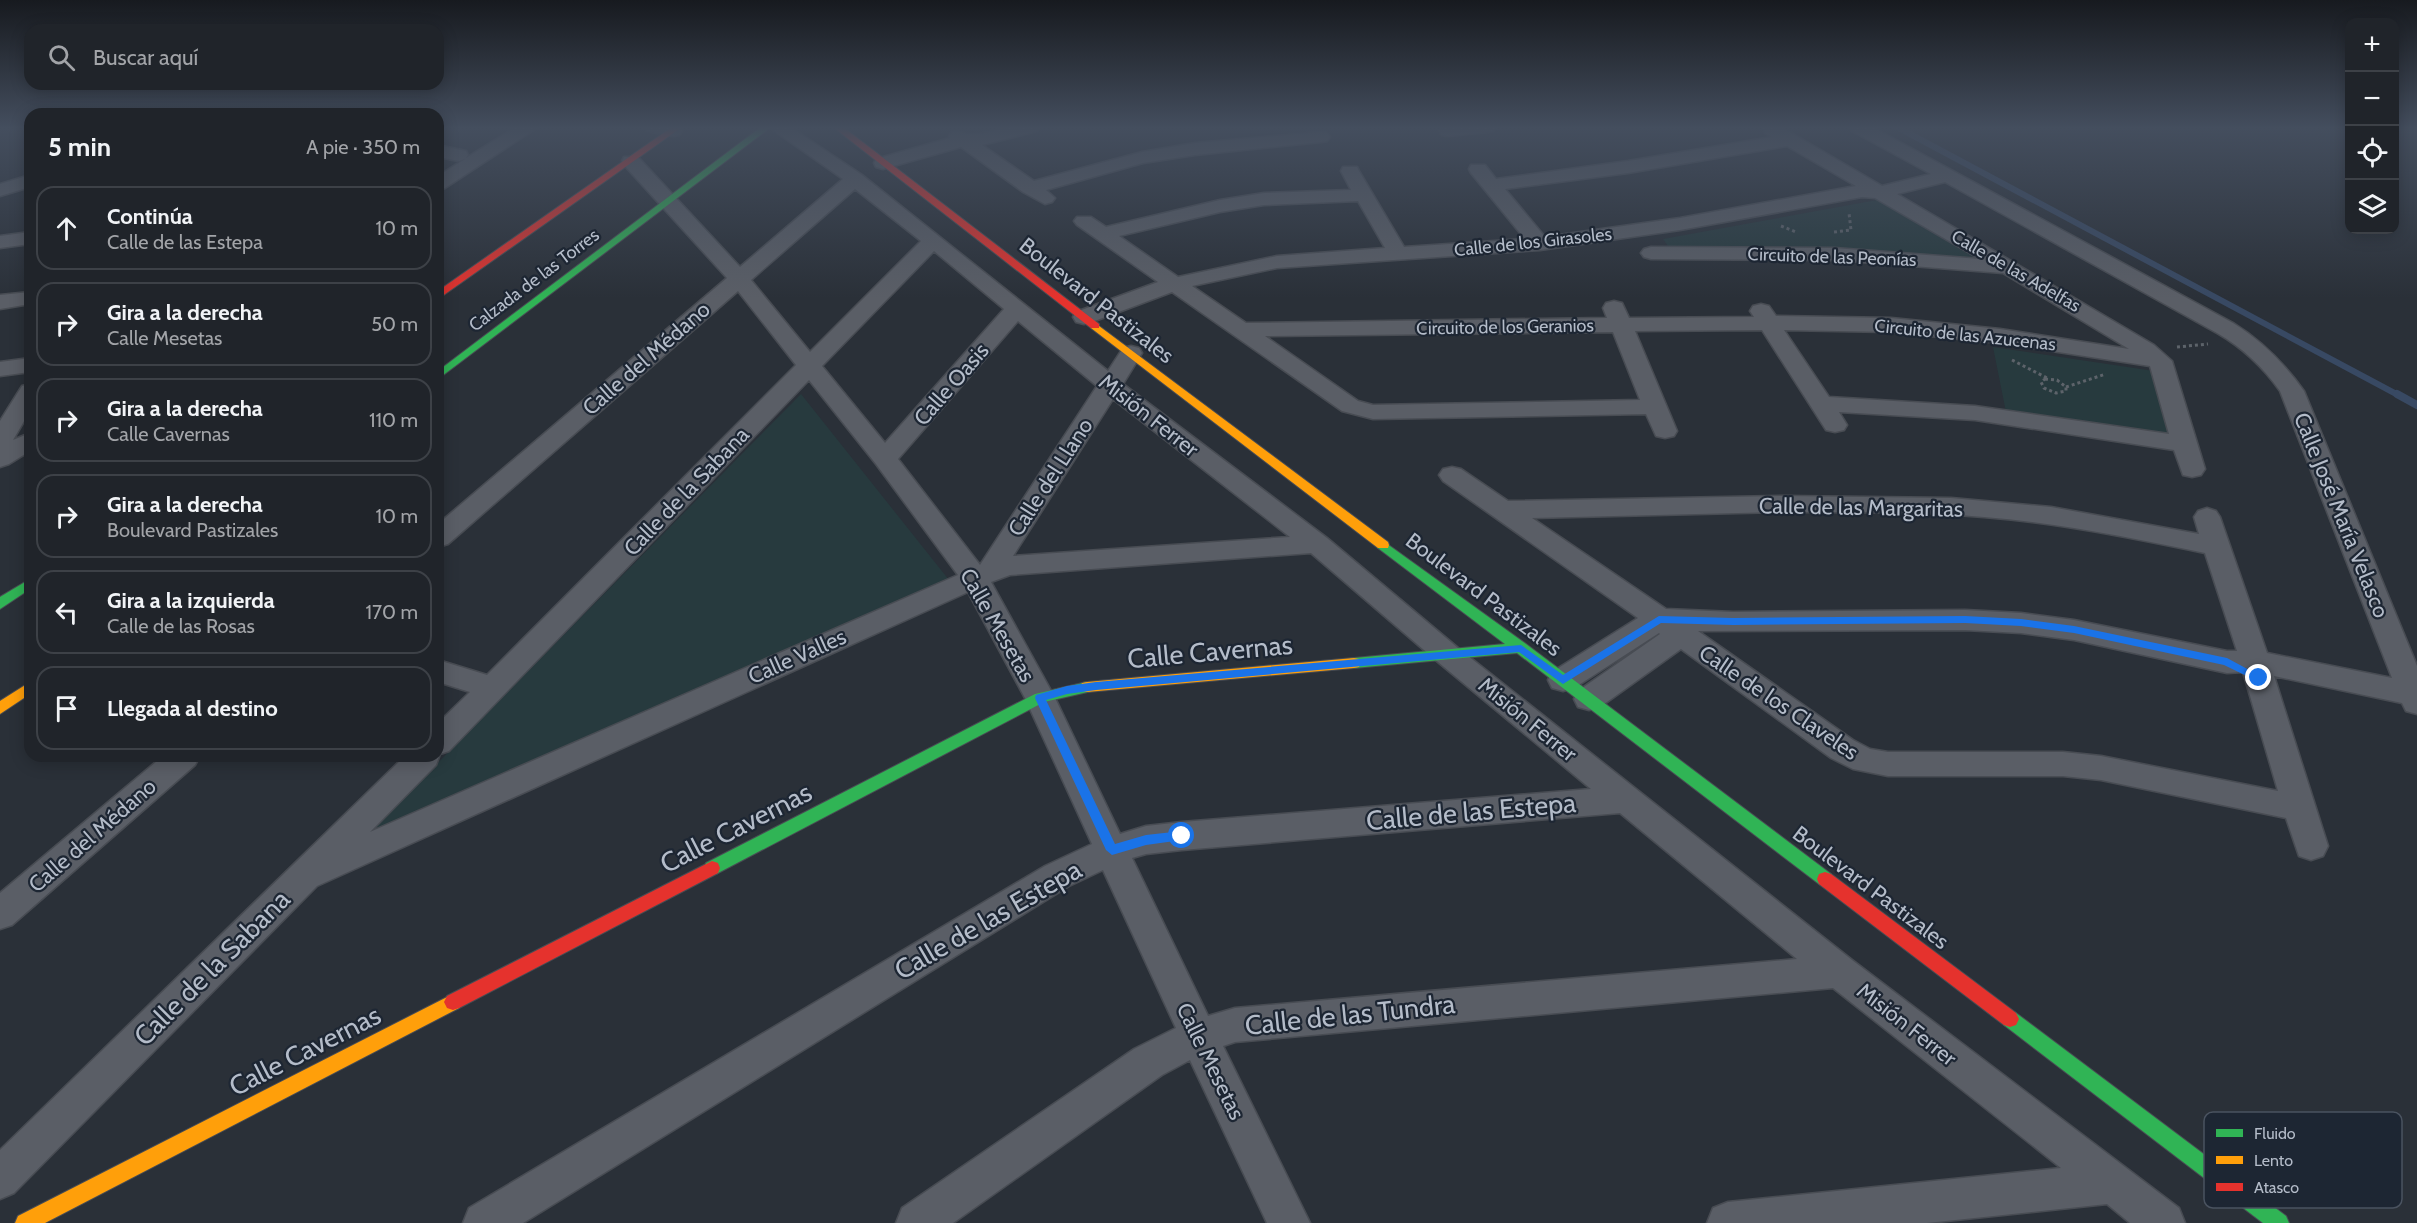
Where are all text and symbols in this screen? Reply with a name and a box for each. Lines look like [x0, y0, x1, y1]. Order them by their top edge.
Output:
map controls [2345, 18, 2399, 234]
button: + [2345, 18, 2399, 72]
search box [24, 24, 444, 90]
icon: search [45, 41, 78, 74]
text: Buscar aquí [93, 44, 198, 71]
button: − [2345, 72, 2399, 126]
button: locate [2345, 126, 2399, 180]
text: 5 min [48, 131, 111, 163]
text: A pie · 350 m [306, 135, 420, 159]
button: layers [2345, 180, 2399, 234]
text: Continúa [107, 203, 193, 230]
icon: ahead [50, 212, 83, 245]
text: 10 m [375, 216, 418, 240]
street label: Calle de los Girasoles [1453, 223, 1613, 261]
street label: Calzada de las Torres [465, 224, 603, 336]
street label: Calle de las Adelfas [1948, 225, 2084, 317]
text: Calle de las Estepa [107, 230, 263, 254]
street label: Boulevard Pastizales [1014, 232, 1179, 369]
street label: Circuito de las Peonías [1747, 243, 1917, 271]
street label: Calle del Médano [577, 296, 716, 421]
text: Gira a la derecha [107, 299, 263, 326]
icon: right [50, 308, 83, 341]
text: 50 m [371, 312, 418, 336]
street label: Circuito de los Geranios [1416, 314, 1594, 340]
street label: Circuito de las Azucenas [1873, 315, 2057, 355]
text: Calle Mesetas [107, 326, 222, 350]
street label: Calle Oasis [908, 337, 995, 431]
street label: Misión Ferrer [1093, 368, 1204, 463]
text: Gira a la derecha [107, 395, 263, 422]
icon: right [50, 404, 83, 437]
text: 110 m [369, 408, 418, 432]
street label: Calle José María Velasco [2288, 409, 2395, 622]
street label: Calle del Llano [1002, 413, 1099, 541]
street label: Calle de la Sabana [618, 421, 755, 561]
text: Calle Cavernas [107, 422, 230, 446]
text: Gira a la derecha [107, 491, 263, 518]
street label: Calle de las Margaritas [1759, 492, 1963, 523]
icon: right [50, 500, 83, 533]
text: 10 m [375, 504, 418, 528]
text: Boulevard Pastizales [107, 518, 278, 542]
street label: Boulevard Pastizales [1400, 527, 1567, 662]
street label: Calle Mesetas [954, 564, 1041, 687]
text: Gira a la izquierda [107, 587, 275, 614]
icon: left [50, 596, 83, 629]
text: 170 m [366, 600, 418, 624]
text: Calle de las Rosas [107, 614, 255, 638]
street label: Calle Valles [744, 623, 850, 690]
street label: Calle Cavernas [1126, 628, 1294, 675]
street label: Calle de los Claveles [1694, 639, 1864, 766]
route end [2245, 664, 2271, 690]
street label: Misión Ferrer [1473, 671, 1582, 767]
icon: arrive [50, 692, 83, 725]
text: Llegada al destino [107, 695, 278, 722]
street label: Calle del Médano [23, 773, 162, 898]
street label: Calle Cavernas [654, 775, 817, 880]
street label: Calle de las Estepa [1365, 786, 1577, 837]
street label: Boulevard Pastizales [1787, 820, 1954, 955]
route start [1168, 822, 1194, 848]
street label: Calle de las Estepa [888, 853, 1087, 986]
street label: Calle de la Sabana [127, 883, 297, 1053]
street label: Misión Ferrer [1851, 977, 1962, 1072]
street label: Calle de las Tundra [1243, 987, 1457, 1042]
street label: Calle Cavernas [223, 998, 386, 1103]
street label: Calle Mesetas [1171, 998, 1251, 1124]
legend [2204, 1112, 2402, 1208]
text: Fluido [2254, 1124, 2296, 1143]
text: Lento [2254, 1151, 2293, 1170]
text: Atasco [2254, 1178, 2299, 1197]

